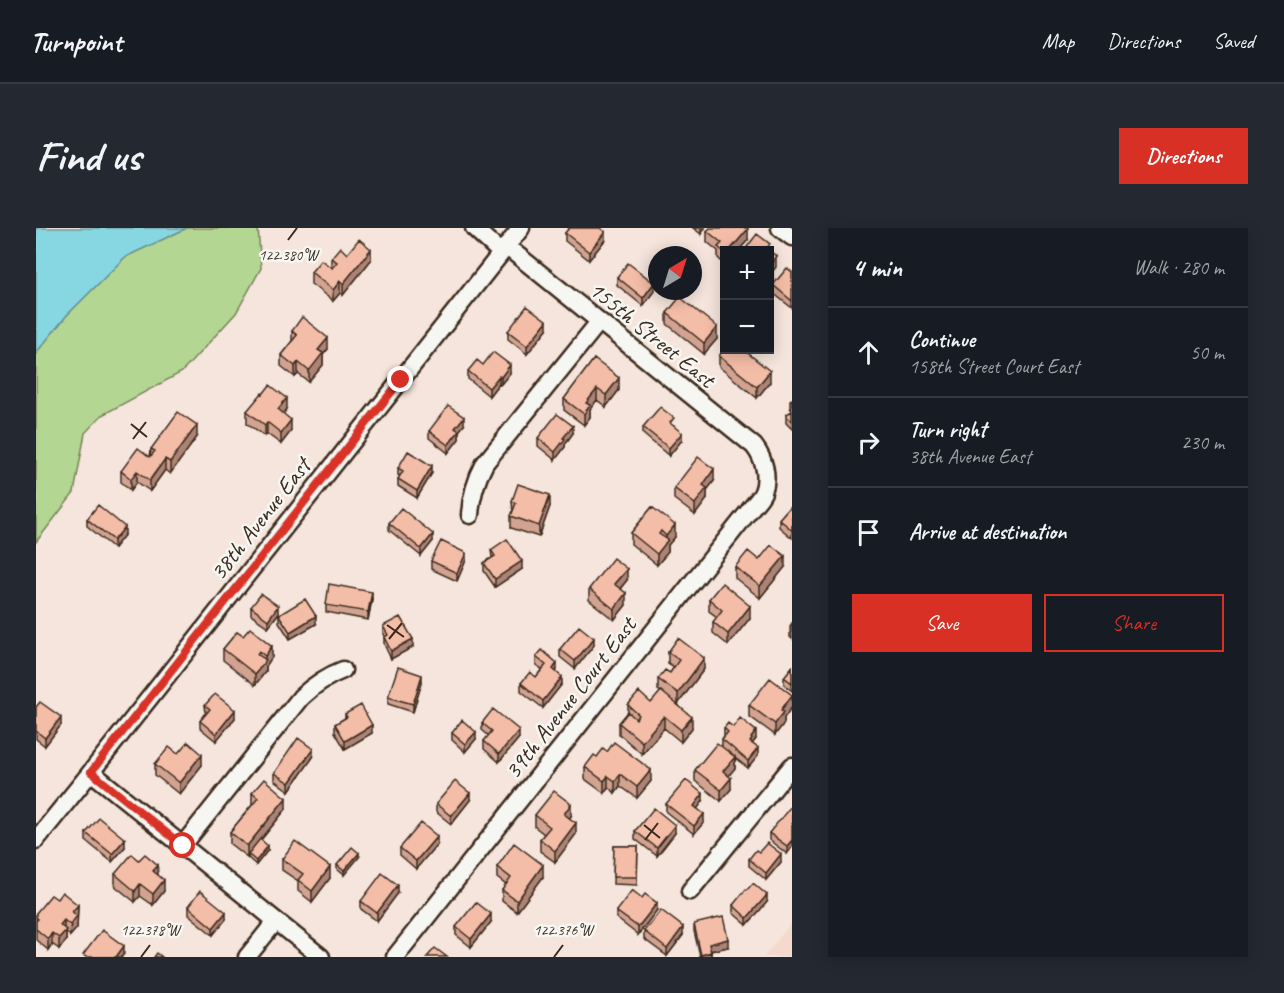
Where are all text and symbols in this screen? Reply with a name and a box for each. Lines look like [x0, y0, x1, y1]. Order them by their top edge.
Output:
text: Turnpoint [30, 24, 122, 59]
text: Map [1042, 28, 1074, 54]
text: Directions [1107, 28, 1180, 54]
text: Saved [1213, 28, 1254, 54]
button: Directions [1119, 128, 1248, 184]
text: Find us [36, 130, 141, 183]
text: 122.380°W [259, 246, 320, 265]
north arrow [648, 246, 702, 300]
map controls [720, 246, 774, 354]
button: + [720, 246, 774, 300]
text: 4 min [852, 251, 902, 284]
text: Walk · 280 m [1134, 255, 1224, 280]
street label: 155th Street East [583, 274, 723, 395]
button: − [720, 300, 774, 354]
text: Continue [909, 326, 975, 354]
icon: ahead [852, 336, 885, 369]
text: 50 m [1190, 340, 1224, 365]
text: 158th Street Court East [909, 354, 1079, 379]
route end [387, 366, 413, 392]
text: Turn right [909, 416, 986, 444]
icon: right [852, 426, 885, 459]
text: 230 m [1181, 430, 1224, 455]
text: 38th Avenue East [909, 444, 1031, 469]
street label: 38th Avenue East [203, 450, 319, 586]
icon: arrive [852, 516, 885, 549]
text: Arrive at destination [909, 518, 1066, 546]
button: Save [852, 594, 1032, 652]
button: Share [1044, 594, 1224, 652]
street label: 39th Avenue Court East [498, 610, 644, 785]
route start [169, 832, 195, 858]
text: 122.378°W [121, 921, 182, 940]
text: 122.376°W [534, 921, 595, 940]

